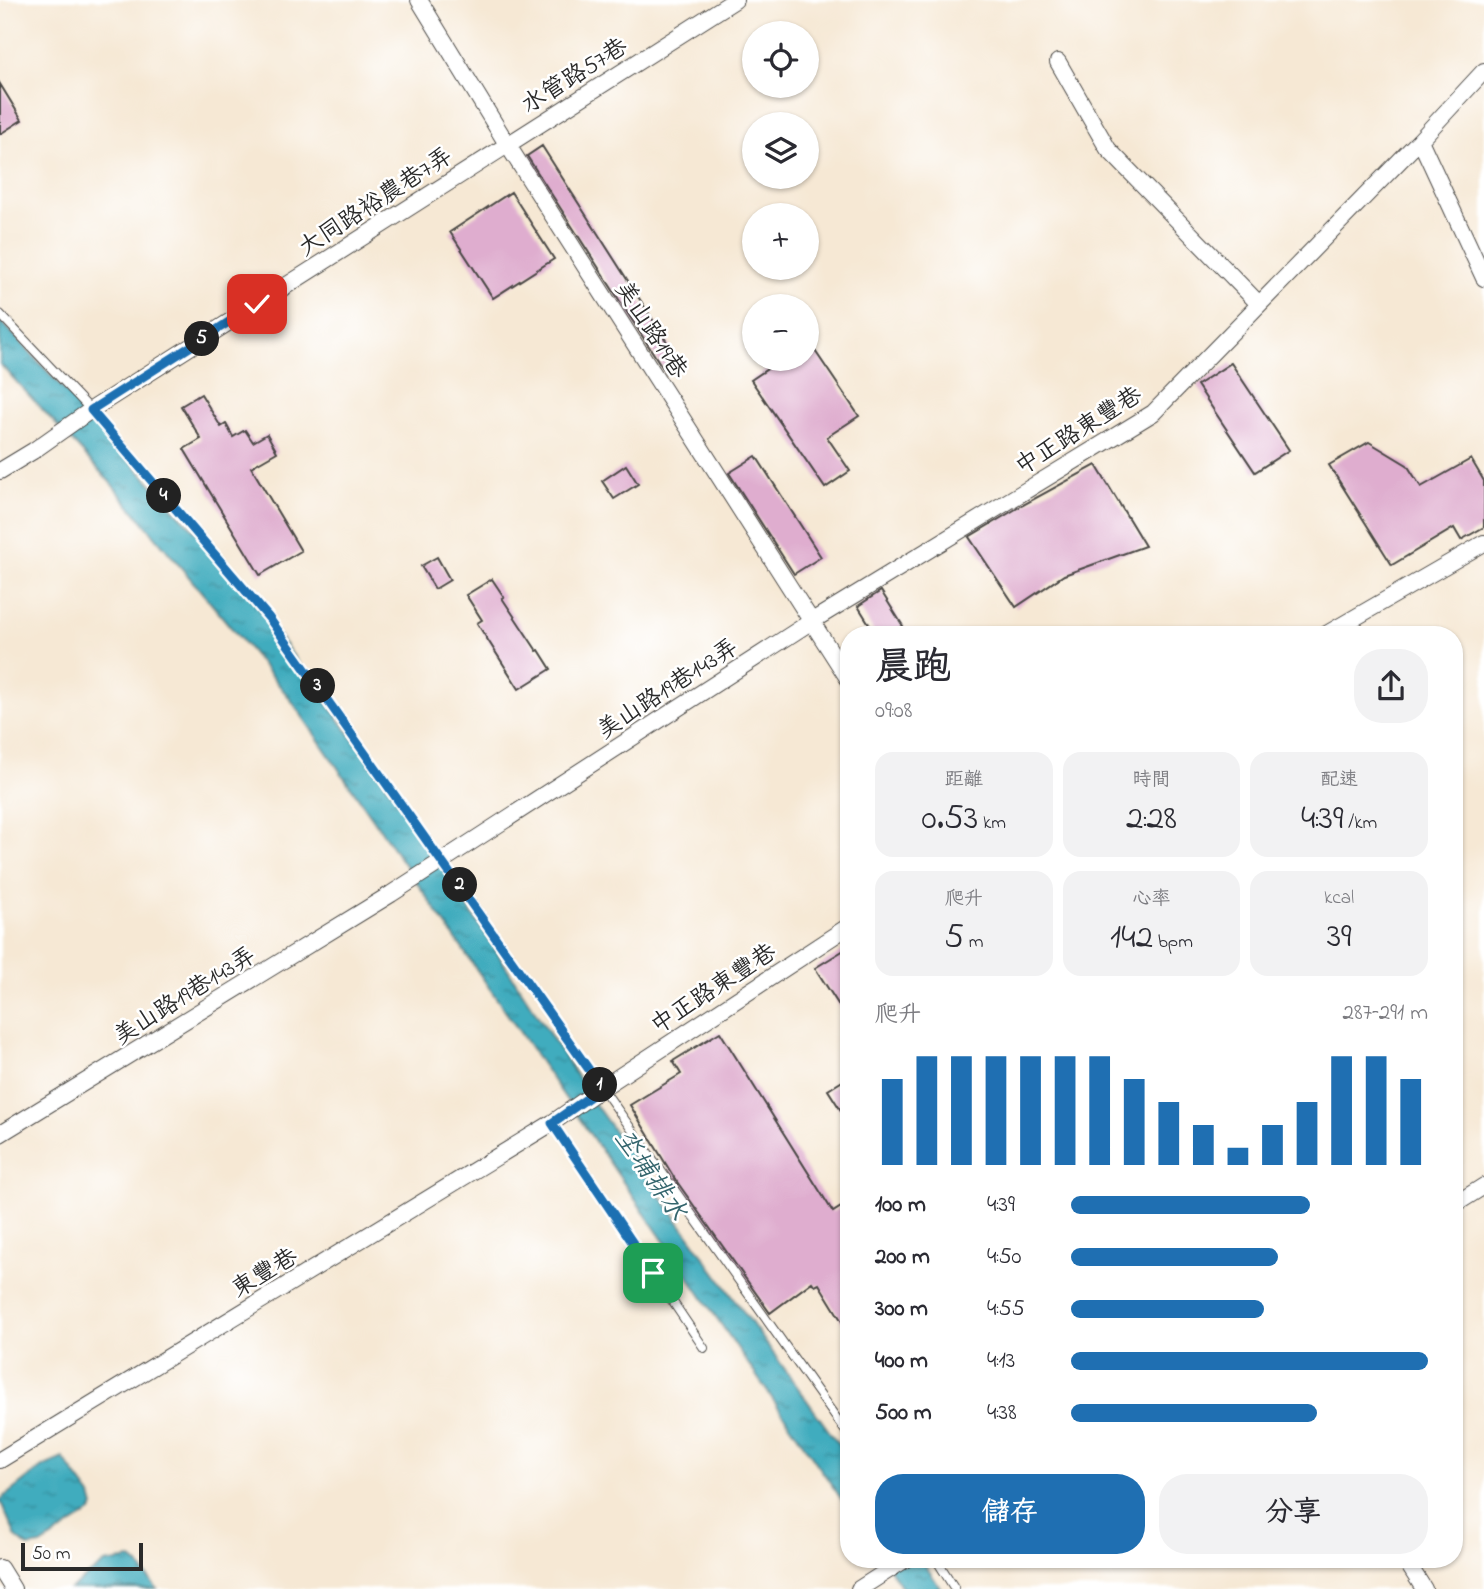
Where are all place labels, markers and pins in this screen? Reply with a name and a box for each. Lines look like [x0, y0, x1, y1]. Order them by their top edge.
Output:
pin [227, 274, 287, 334]
pin: 5 [184, 322, 220, 356]
pin: 4 [146, 478, 182, 514]
pin: 3 [300, 668, 336, 704]
pin: 2 [442, 868, 477, 903]
pin: 1 [582, 1068, 618, 1102]
pin [623, 1243, 683, 1303]

